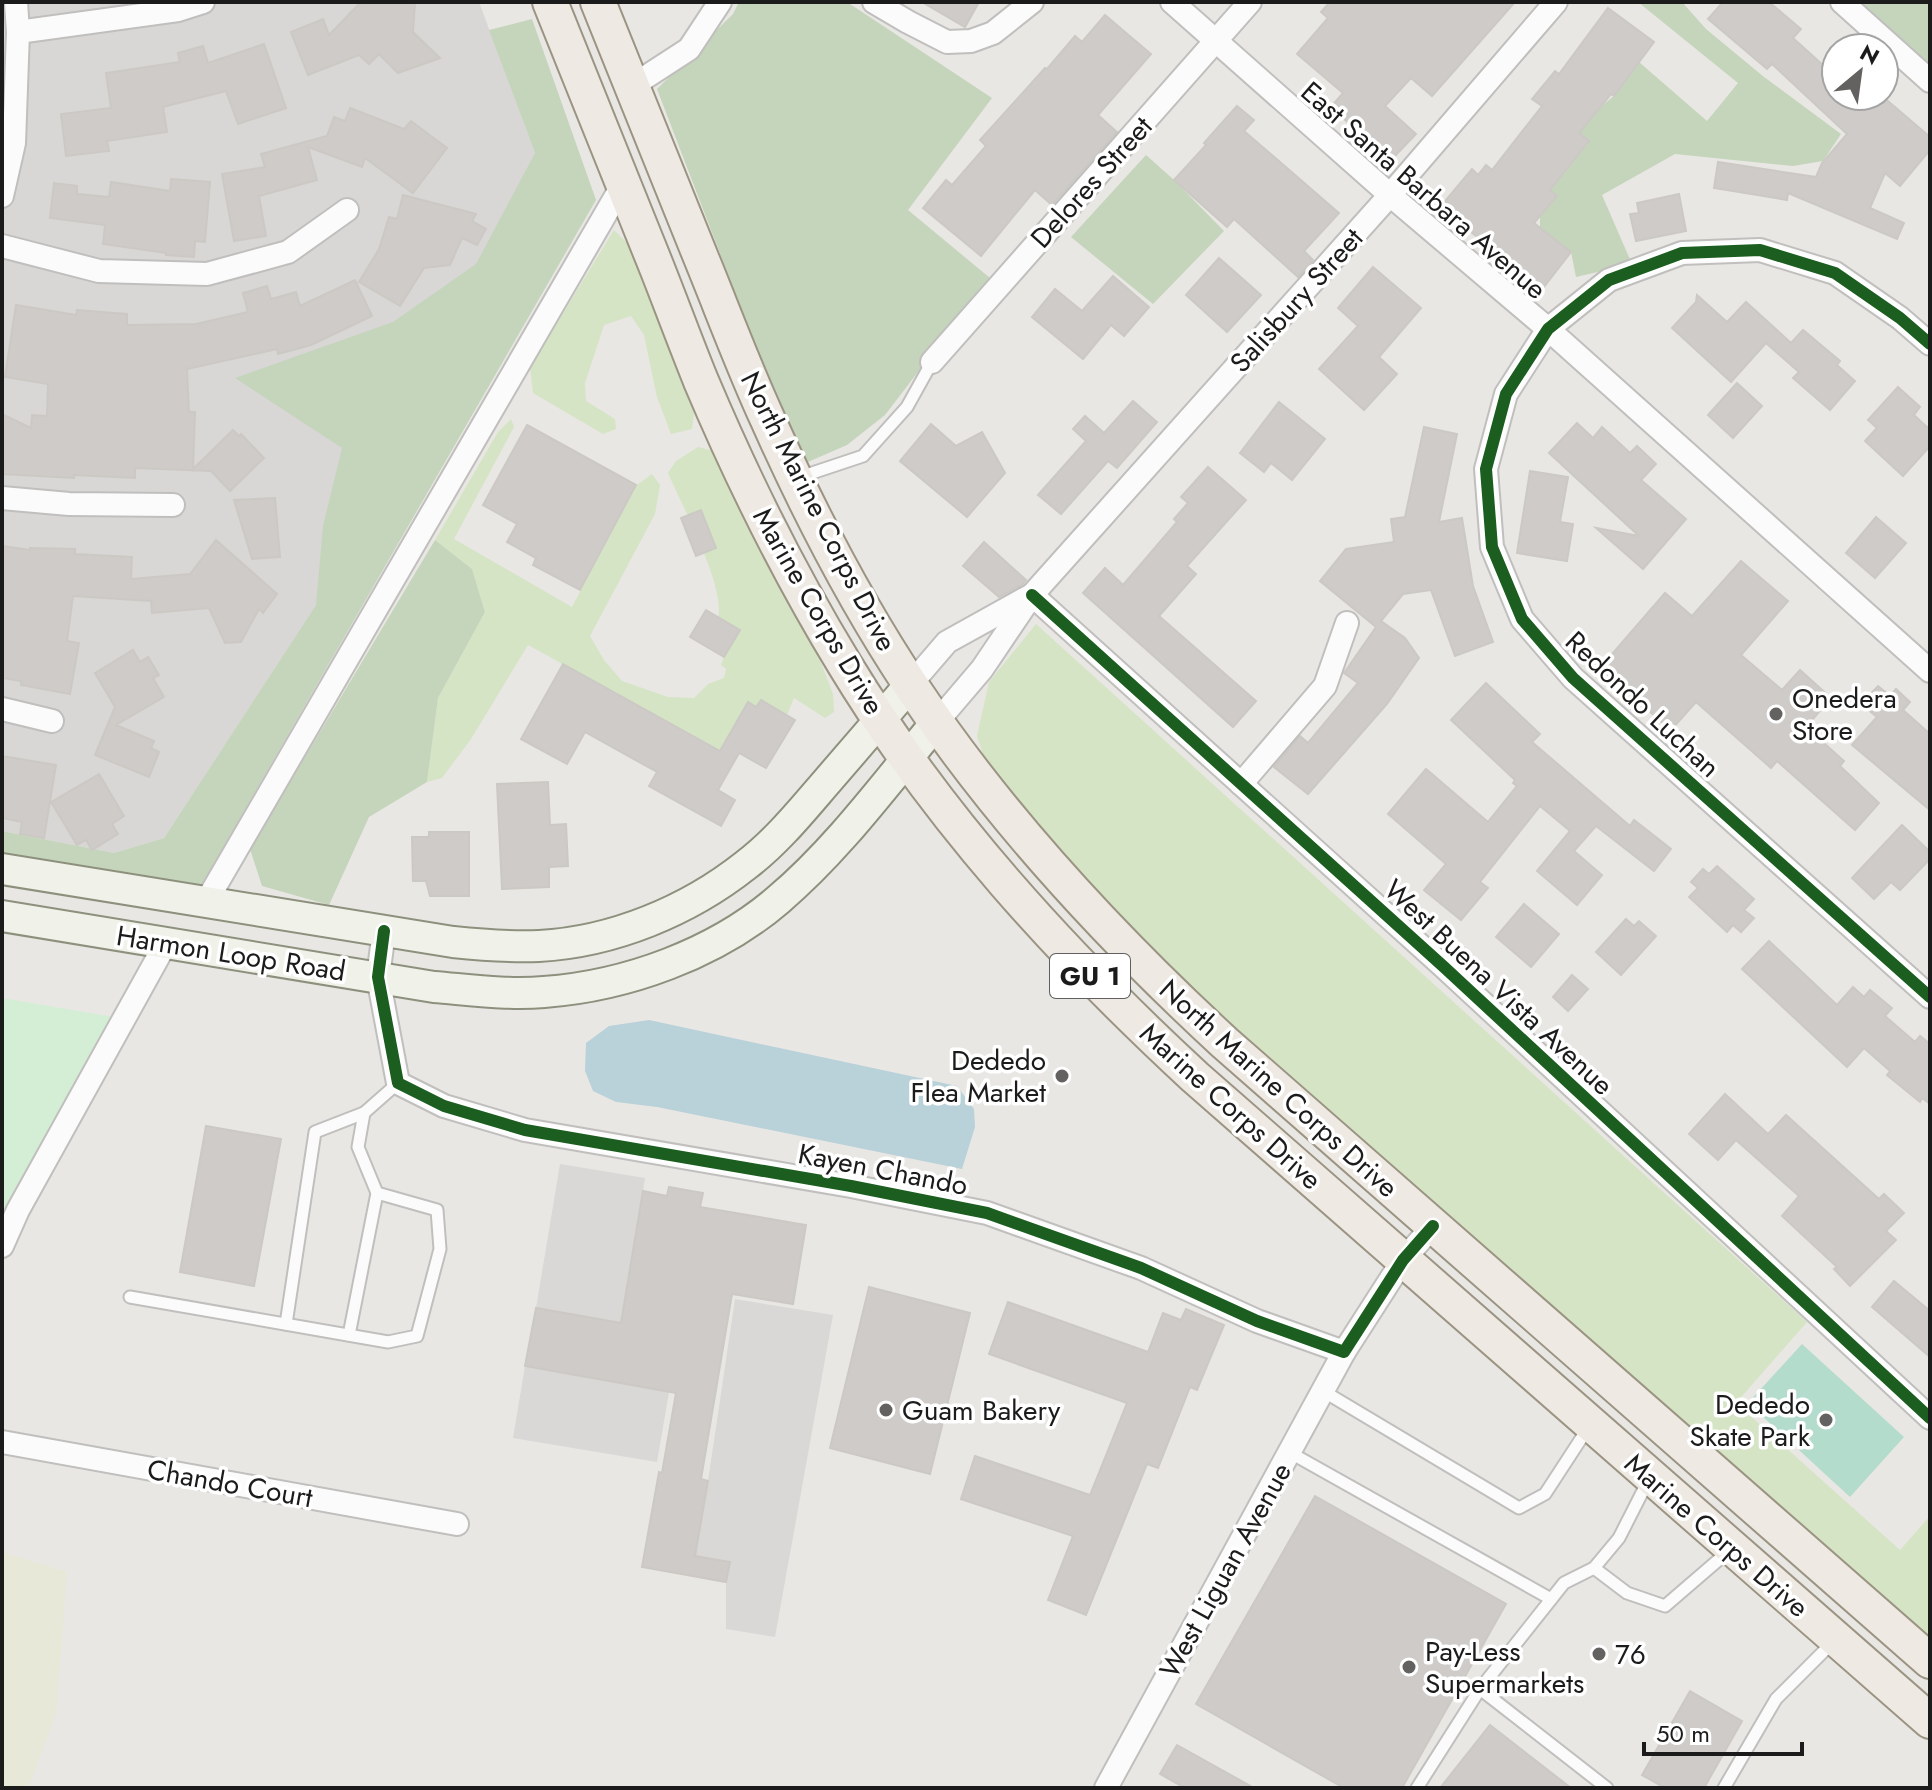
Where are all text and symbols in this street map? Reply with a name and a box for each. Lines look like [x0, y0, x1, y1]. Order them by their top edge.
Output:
north arrow [1820, 32, 1900, 112]
text: N [1854, 36, 1885, 73]
street label: East Santa Barbara Avenue [1292, 72, 1556, 309]
street label: Delores Street [1021, 107, 1162, 257]
street label: Salisbury Street [1220, 219, 1373, 382]
street label: North Marine Corps Drive [734, 366, 904, 656]
street label: Marine Corps Drive [746, 502, 892, 720]
street label: Redondo Luchan [1556, 622, 1729, 787]
place label: Onedera Store [1792, 678, 1897, 751]
marker: Onedera Store [1767, 705, 1785, 723]
street label: West Buena Vista Avenue [1375, 870, 1623, 1105]
street label: Harmon Loop Road [114, 915, 348, 992]
road number: GU 1 [1050, 954, 1130, 998]
street label: North Marine Corps Drive [1153, 972, 1405, 1204]
street label: Marine Corps Drive [1133, 1016, 1329, 1196]
place label: Dededo Flea Market [910, 1040, 1046, 1113]
marker: Dededo Flea Market [1053, 1067, 1071, 1085]
street label: Kayen Chando [795, 1133, 971, 1206]
place label: Dededo Skate Park [1689, 1384, 1811, 1457]
place label: Guam Bakery [902, 1390, 1061, 1431]
marker: Guam Bakery [877, 1401, 895, 1419]
marker: Dededo Skate Park [1817, 1411, 1835, 1429]
street label: Marine Corps Drive [1615, 1444, 1818, 1627]
street label: Chando Court [144, 1449, 316, 1518]
street label: West Liguan Avenue [1149, 1455, 1302, 1685]
place label: Pay-Less Supermarkets [1425, 1631, 1584, 1704]
place label: 76 [1615, 1634, 1646, 1675]
marker: 76 [1590, 1645, 1608, 1663]
marker: Pay-Less Supermarkets [1400, 1658, 1418, 1676]
scale bar [1644, 1706, 1802, 1756]
text: 50 m [1656, 1716, 1710, 1751]

